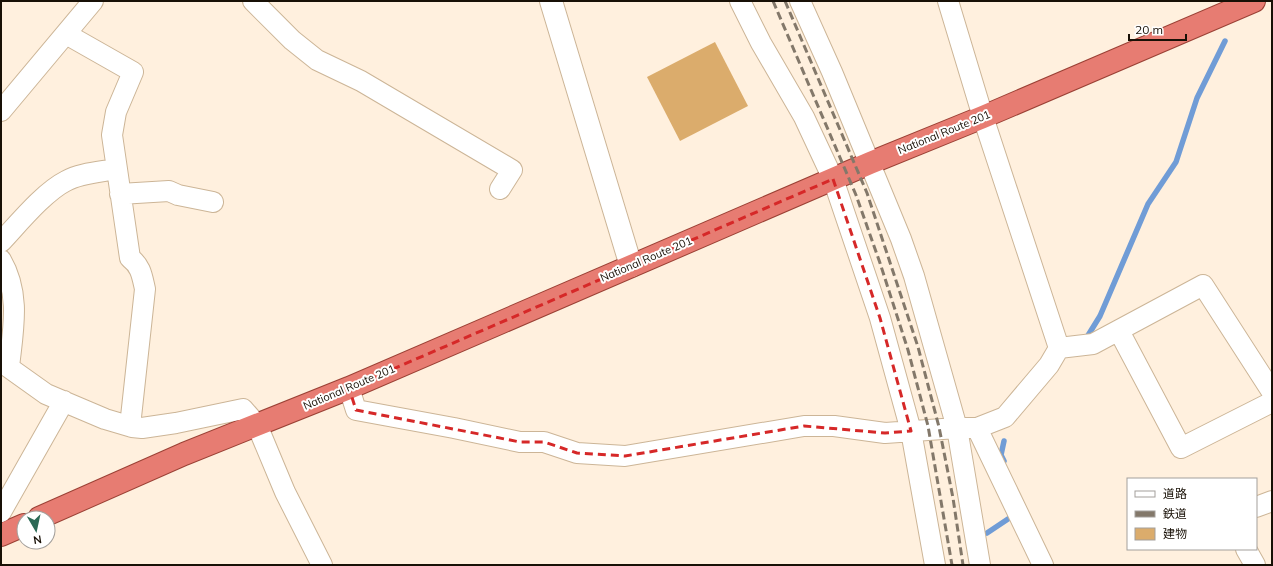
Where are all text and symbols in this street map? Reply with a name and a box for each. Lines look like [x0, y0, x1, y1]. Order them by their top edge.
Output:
scale bar [1129, 16, 1186, 42]
text: 20 m [1135, 22, 1163, 37]
street label: National Route 201 [896, 107, 992, 157]
street label: National Route 201 [598, 233, 694, 285]
street label: National Route 201 [301, 361, 397, 413]
legend [1127, 478, 1257, 550]
text: 道路 [1163, 486, 1187, 501]
text: 鉄道 [1163, 506, 1187, 521]
north arrow [16, 510, 56, 550]
text: 建物 [1163, 526, 1187, 541]
text: N [32, 532, 43, 547]

